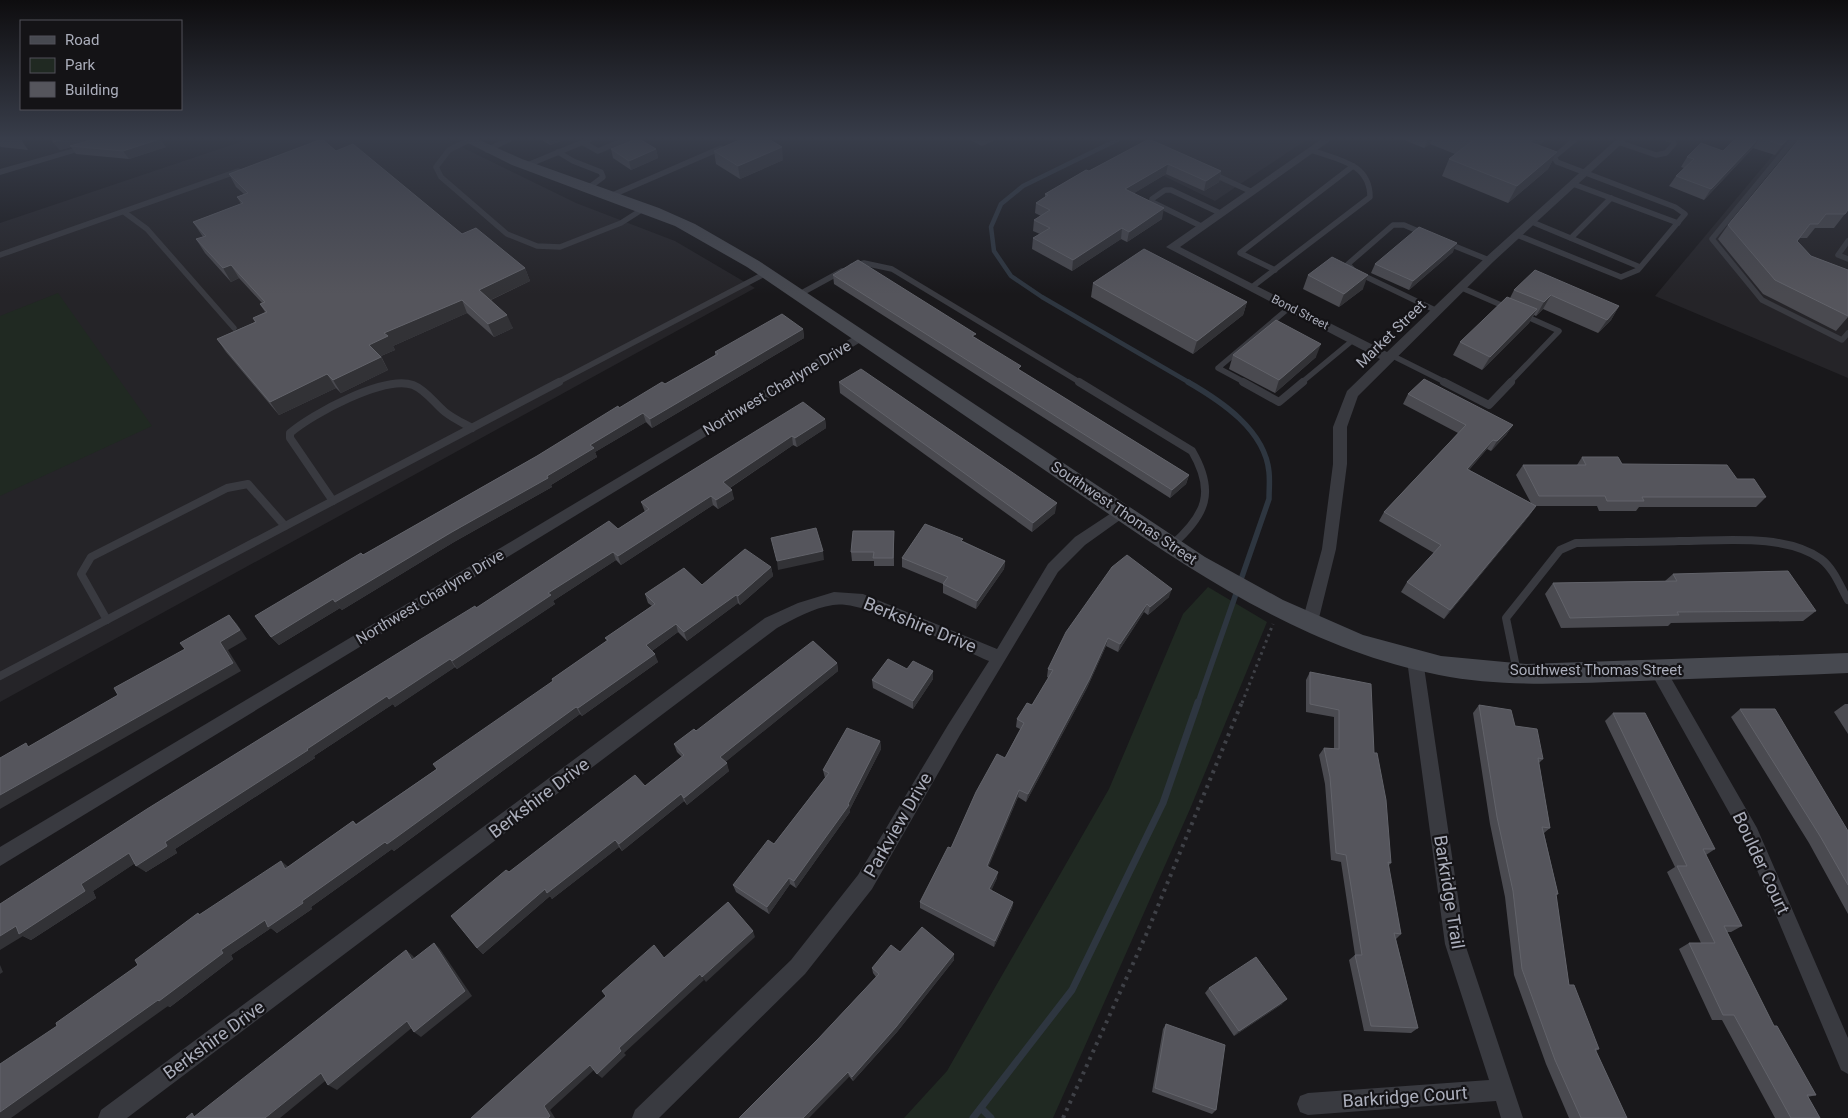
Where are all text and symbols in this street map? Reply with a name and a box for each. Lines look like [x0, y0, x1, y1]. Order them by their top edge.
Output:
legend [20, 20, 182, 110]
text: Road [65, 31, 99, 49]
text: Park [65, 56, 96, 74]
text: Building [65, 81, 119, 99]
street label: Bond Street [1269, 292, 1331, 332]
street label: Market Street [1352, 296, 1430, 372]
street label: Northwest Charlyne Drive [700, 337, 854, 439]
street label: Southwest Thomas Street [1048, 457, 1201, 569]
street label: Northwest Charlyne Drive [353, 546, 507, 648]
street label: Berkshire Drive [861, 592, 980, 657]
street label: Southwest Thomas Street [1510, 661, 1682, 679]
street label: Berkshire Drive [484, 753, 593, 842]
street label: Parkview Drive [859, 769, 936, 881]
street label: Boulder Court [1729, 808, 1794, 917]
street label: Barkridge Trail [1430, 833, 1469, 950]
street label: Berkshire Drive [159, 996, 268, 1083]
street label: Barkridge Court [1342, 1082, 1468, 1111]

